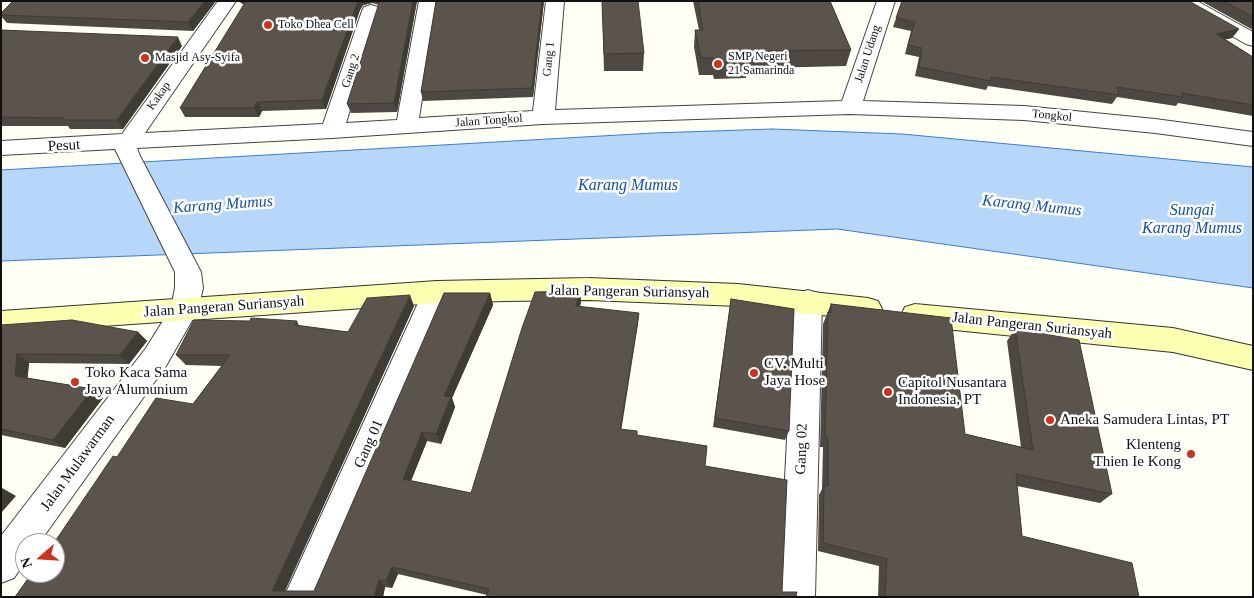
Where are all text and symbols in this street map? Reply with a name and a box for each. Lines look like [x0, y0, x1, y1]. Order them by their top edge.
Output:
place label: Toko Dhea Cell [278, 18, 354, 32]
marker: Toko Dhea Cell [262, 19, 274, 31]
street label: Jalan Udang [852, 23, 884, 85]
street label: Gang 1 [540, 41, 558, 77]
place label: SMP Negeri 21 Samarinda [728, 50, 794, 78]
place label: Masjid Asy-Syifa [155, 51, 240, 65]
marker: Masjid Asy-Syifa [139, 52, 151, 64]
street label: Gang 2 [339, 52, 363, 90]
marker: SMP Negeri 21 Samarinda [712, 58, 724, 70]
street label: Kakap [144, 79, 174, 113]
street label: Tongkol [1031, 107, 1073, 125]
street label: Jalan Tongkol [455, 111, 523, 131]
street label: Pesut [47, 136, 81, 156]
water label: Karang Mumus [578, 176, 678, 196]
water label: Karang Mumus [981, 191, 1083, 221]
water label: Karang Mumus [172, 192, 274, 218]
water label: Sungai Karang Mumus [1142, 201, 1242, 239]
street label: Jalan Pangeran Suriansyah [548, 282, 710, 302]
street label: Jalan Pangeran Suriansyah [143, 292, 305, 322]
street label: Jalan Pangeran Suriansyah [951, 309, 1113, 343]
place label: CV. Multi Jaya Hose [764, 355, 825, 390]
place label: Toko Kaca Sama Jaya Alumunium [85, 364, 188, 399]
marker: CV. Multi Jaya Hose [748, 367, 760, 379]
place label: Capitol Nusantara Indonesia, PT [898, 374, 1007, 409]
marker: Toko Kaca Sama Jaya Alumunium [69, 376, 81, 388]
marker: Capitol Nusantara Indonesia, PT [882, 386, 894, 398]
street label: Jalan Mulawarman [37, 411, 119, 515]
place label: Aneka Samudera Lintas, PT [1060, 411, 1229, 429]
marker: Aneka Samudera Lintas, PT [1044, 414, 1056, 426]
street label: Gang 01 [350, 417, 388, 471]
street label: Gang 02 [792, 423, 812, 475]
place label: Klenteng Thien Ie Kong [1094, 436, 1181, 471]
marker: Klenteng Thien Ie Kong [1185, 448, 1197, 460]
north arrow [15, 533, 65, 583]
text: N [18, 555, 35, 570]

